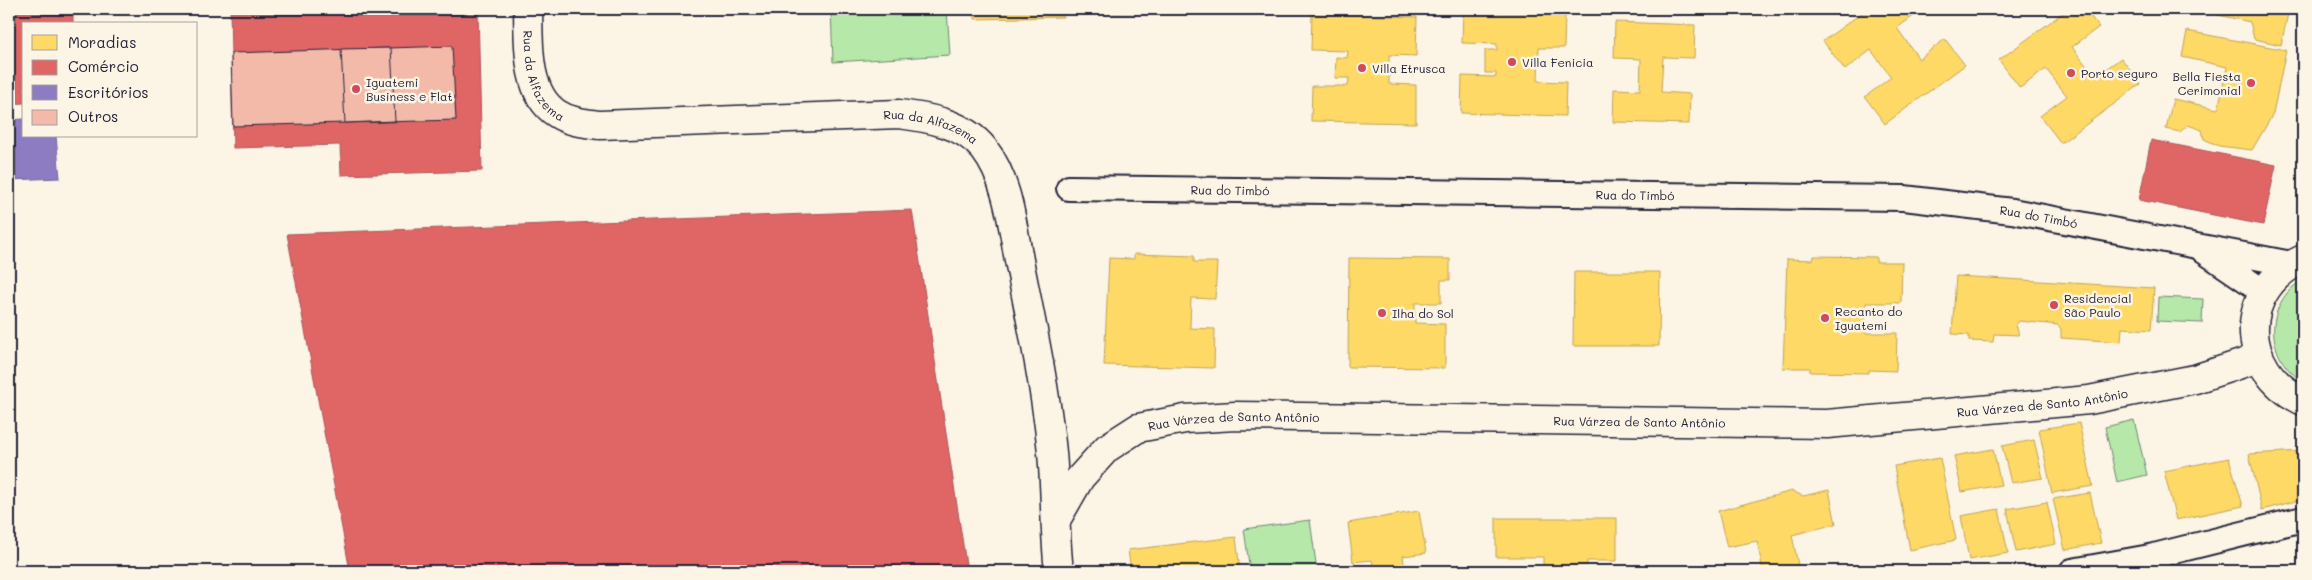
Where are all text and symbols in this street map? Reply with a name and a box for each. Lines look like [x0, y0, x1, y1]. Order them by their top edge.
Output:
legend [22, 22, 198, 138]
street label: Rua da Alfazema [520, 30, 567, 124]
text: Moradias [68, 32, 136, 52]
place label: Villa Fenicia [1522, 54, 1593, 70]
text: Comércio [68, 56, 139, 76]
marker: Villa Fenicia [1506, 56, 1518, 68]
place label: Villa Etrusca [1372, 60, 1446, 76]
marker: Villa Etrusca [1356, 62, 1368, 74]
place label: Porto seguro [2081, 65, 2158, 81]
marker: Porto seguro [2065, 67, 2077, 79]
place label: Bella Fiesta Cerimonial [2172, 68, 2241, 98]
place label: Iguatemi Business e Flat [366, 74, 453, 104]
marker: Bella Fiesta Cerimonial [2245, 77, 2257, 89]
text: Escritórios [68, 82, 149, 102]
marker: Iguatemi Business e Flat [350, 83, 362, 95]
text: Outros [68, 106, 118, 126]
street label: Rua da Alfazema [883, 106, 982, 147]
street label: Rua do Timbó [1190, 181, 1270, 198]
street label: Rua do Timbó [1595, 186, 1675, 203]
street label: Rua do Timbó [1999, 202, 2079, 231]
place label: Residencial São Paulo [2064, 290, 2132, 320]
marker: Residencial São Paulo [2048, 299, 2060, 311]
place label: Recanto do Iguatemi [1835, 303, 1902, 333]
place label: Ilha do Sol [1392, 305, 1454, 321]
marker: Ilha do Sol [1376, 307, 1388, 319]
marker: Recanto do Iguatemi [1819, 312, 1831, 324]
street label: Rua Várzea de Santo Antônio [1956, 384, 2129, 420]
street label: Rua Várzea de Santo Antônio [1147, 408, 1320, 434]
street label: Rua Várzea de Santo Antônio [1553, 412, 1726, 431]

